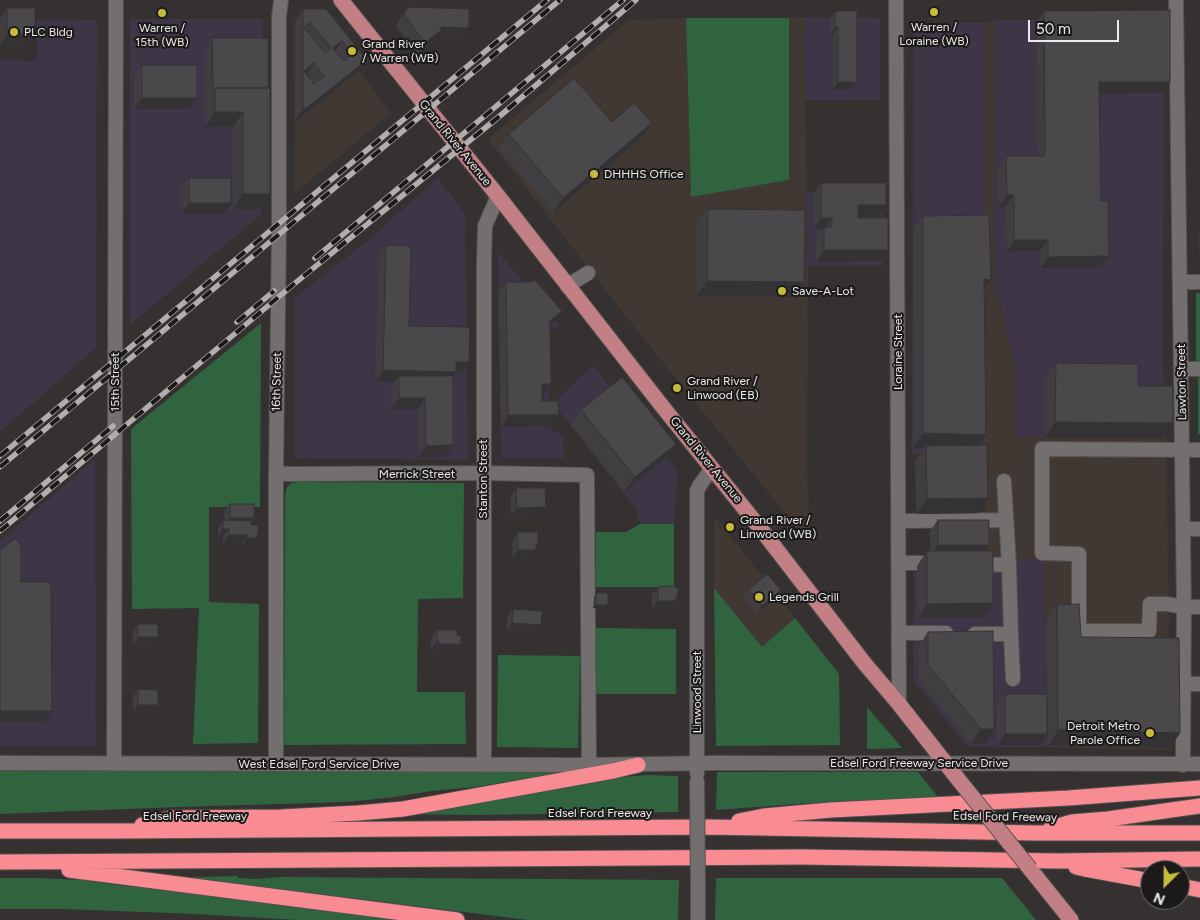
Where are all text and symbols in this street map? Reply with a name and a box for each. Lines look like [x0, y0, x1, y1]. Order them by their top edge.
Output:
marker: Warren / Loraine (WB) [928, 6, 940, 18]
marker: Warren / 15th (WB) [156, 7, 168, 19]
scale bar [1030, 10, 1121, 42]
place label: Warren / Loraine (WB) [899, 20, 969, 48]
text: 50 m [1036, 20, 1071, 38]
place label: Warren / 15th (WB) [135, 21, 189, 49]
place label: PLC Bldg [24, 25, 73, 39]
marker: PLC Bldg [8, 26, 20, 38]
place label: Grand River / Warren (WB) [362, 37, 438, 65]
marker: Grand River / Warren (WB) [346, 45, 358, 57]
street label: Grand River Avenue [416, 97, 494, 189]
place label: DHHHS Office [604, 167, 684, 181]
marker: DHHHS Office [588, 168, 600, 180]
place label: Save-A-Lot [792, 284, 854, 298]
marker: Save-A-Lot [776, 285, 788, 297]
street label: Loraine Street [891, 314, 905, 390]
street label: Lawton Street [1174, 344, 1190, 420]
street label: 15th Street [108, 352, 122, 412]
street label: 16th Street [269, 352, 285, 412]
place label: Grand River / Linwood (EB) [687, 374, 759, 402]
marker: Grand River / Linwood (EB) [671, 382, 683, 394]
street label: Grand River Avenue [667, 414, 745, 506]
street label: Stanton Street [476, 439, 490, 519]
street label: Merrick Street [379, 467, 455, 481]
place label: Grand River / Linwood (WB) [740, 513, 816, 541]
marker: Grand River / Linwood (WB) [724, 521, 736, 533]
place label: Legends Grill [769, 590, 839, 604]
marker: Legends Grill [753, 591, 765, 603]
street label: Linwood Street [690, 651, 704, 733]
place label: Detroit Metro Parole Office [1067, 719, 1140, 747]
marker: Detroit Metro Parole Office [1144, 727, 1156, 739]
street label: Edsel Ford Freeway Service Drive [830, 756, 1008, 770]
street label: West Edsel Ford Service Drive [239, 757, 399, 771]
street label: Edsel Ford Freeway [548, 806, 652, 820]
street label: Edsel Ford Freeway [143, 809, 247, 823]
street label: Edsel Ford Freeway [953, 809, 1057, 825]
north arrow [1140, 860, 1190, 910]
text: N [1151, 888, 1168, 908]

